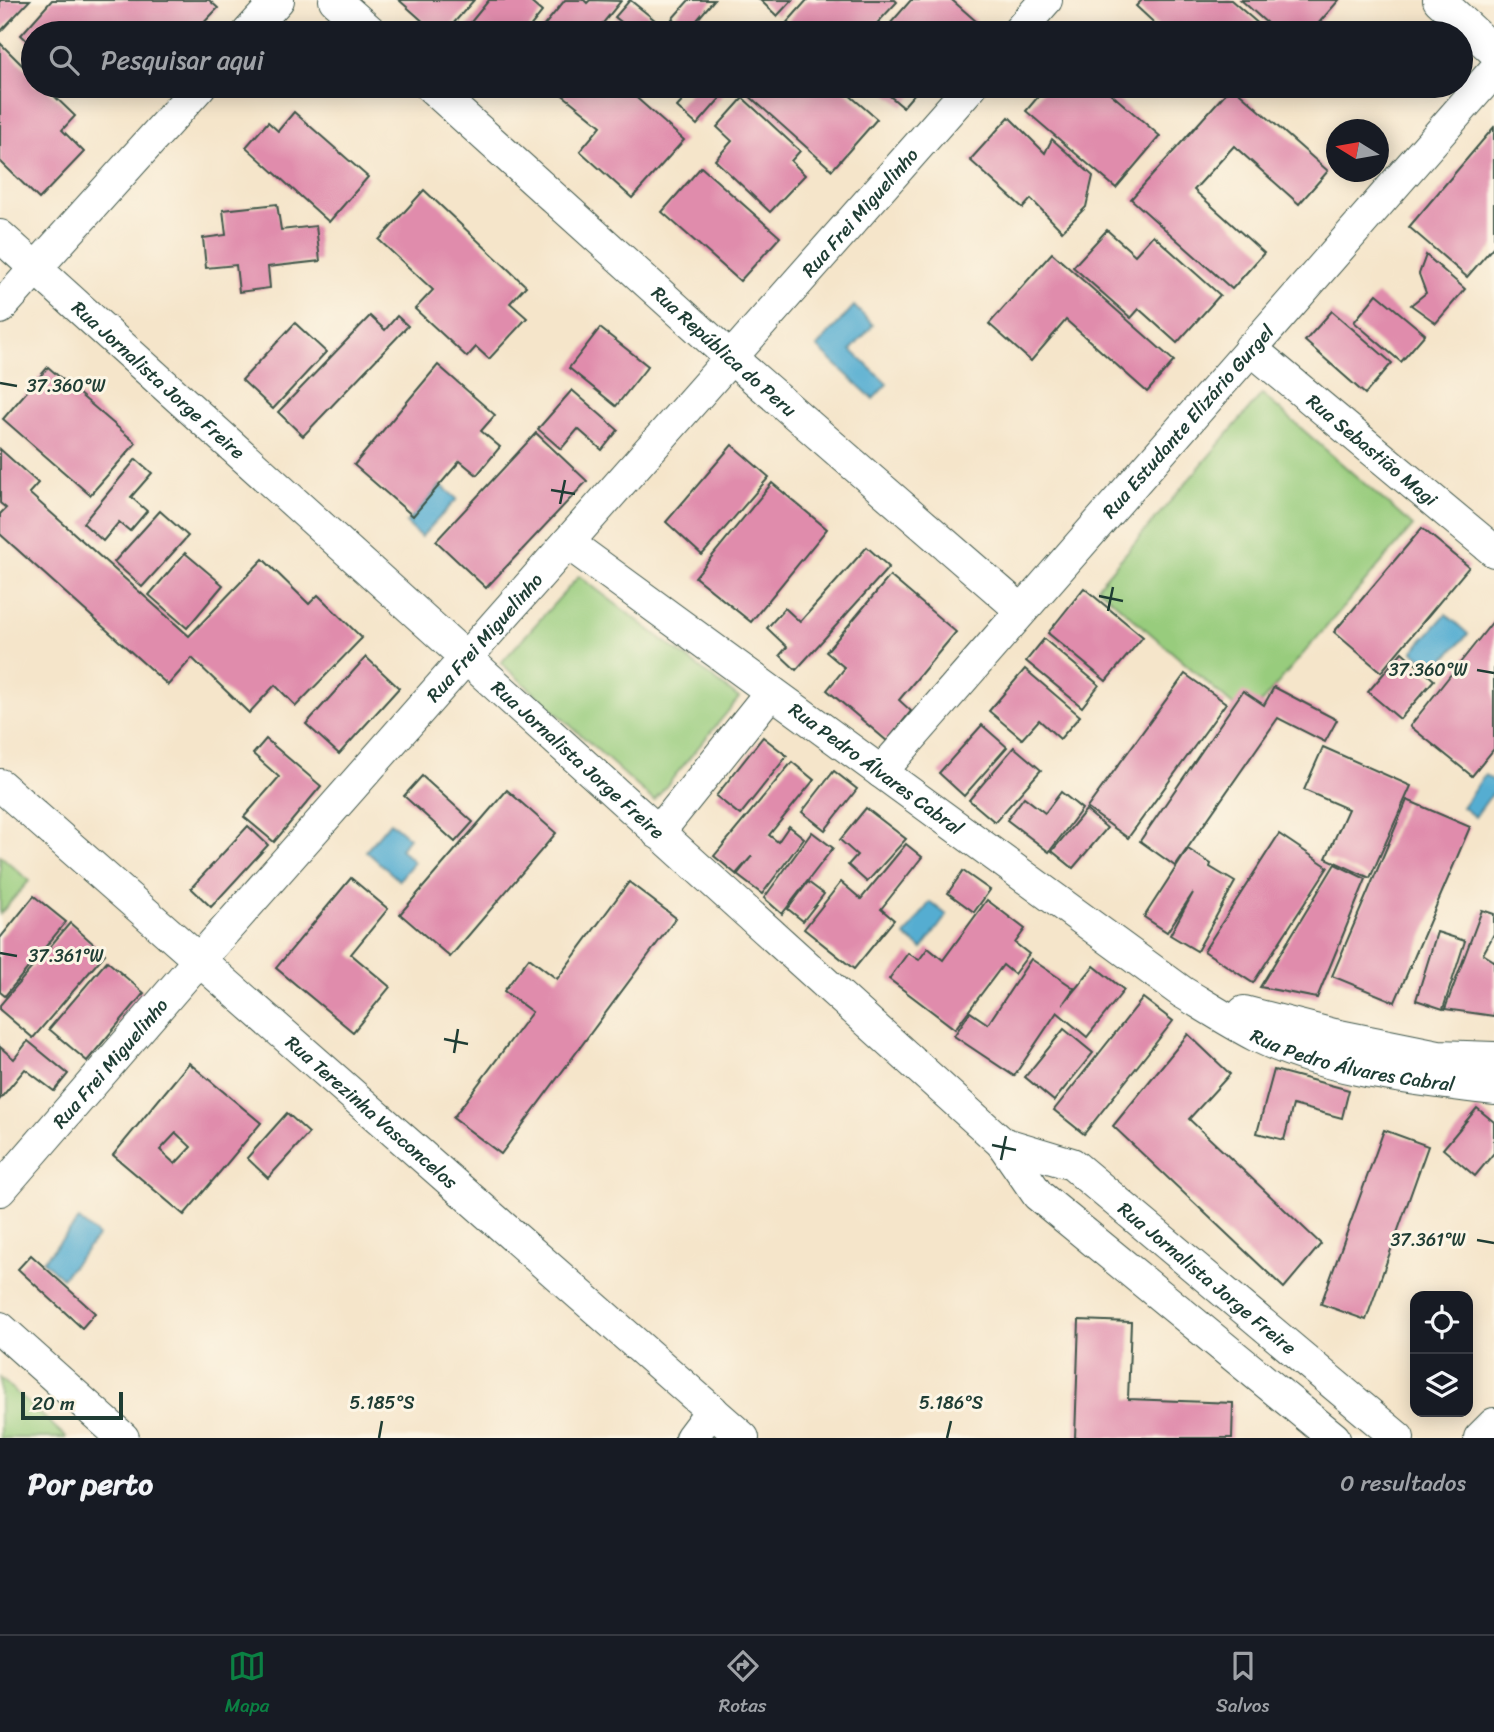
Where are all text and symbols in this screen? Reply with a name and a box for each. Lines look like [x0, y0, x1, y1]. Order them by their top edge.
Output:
search box [21, 21, 1473, 98]
text: Pesquisar aqui [101, 37, 264, 83]
icon: search [45, 41, 83, 79]
north arrow [1326, 119, 1389, 182]
street label: Rua Frei Miguelinho [793, 140, 927, 285]
street label: Rua República do Peru [644, 277, 804, 425]
street label: Rua Jornalista Jorge Freire [64, 292, 253, 468]
street label: Rua Estudante Elizário Gurgel [1094, 317, 1283, 526]
text: 37.360°W [27, 370, 106, 402]
street label: Rua Sebastião Magi [1299, 385, 1446, 515]
street label: Rua Frei Miguelinho [418, 565, 551, 710]
text: 37.360°W [1389, 654, 1468, 686]
street label: Rua Jornalista Jorge Freire [483, 672, 673, 848]
street label: Rua Pedro Álvares Cabral [782, 694, 971, 844]
text: 37.361°W [28, 940, 105, 972]
street label: Rua Frei Miguelinho [44, 990, 176, 1136]
street label: Rua Pedro Álvares Cabral [1245, 1019, 1457, 1101]
street label: Rua Terezinha Vasconcelos [278, 1027, 465, 1198]
street label: Rua Jornalista Jorge Freire [1110, 1193, 1304, 1363]
text: 37.361°W [1390, 1224, 1467, 1256]
map controls [1410, 1291, 1473, 1417]
button: locate [1410, 1291, 1473, 1354]
button: layers [1410, 1354, 1473, 1417]
text: 20 m [32, 1387, 75, 1420]
text: 5.185°S [349, 1387, 415, 1419]
text: 5.186°S [919, 1387, 983, 1419]
scale bar [21, 1389, 122, 1421]
text: Por perto [28, 1457, 153, 1511]
text: 0 resultados [1340, 1463, 1466, 1504]
tab: Mapa [225, 1647, 269, 1722]
tab: Rotas [719, 1647, 767, 1722]
tab: Salvos [1216, 1647, 1269, 1722]

